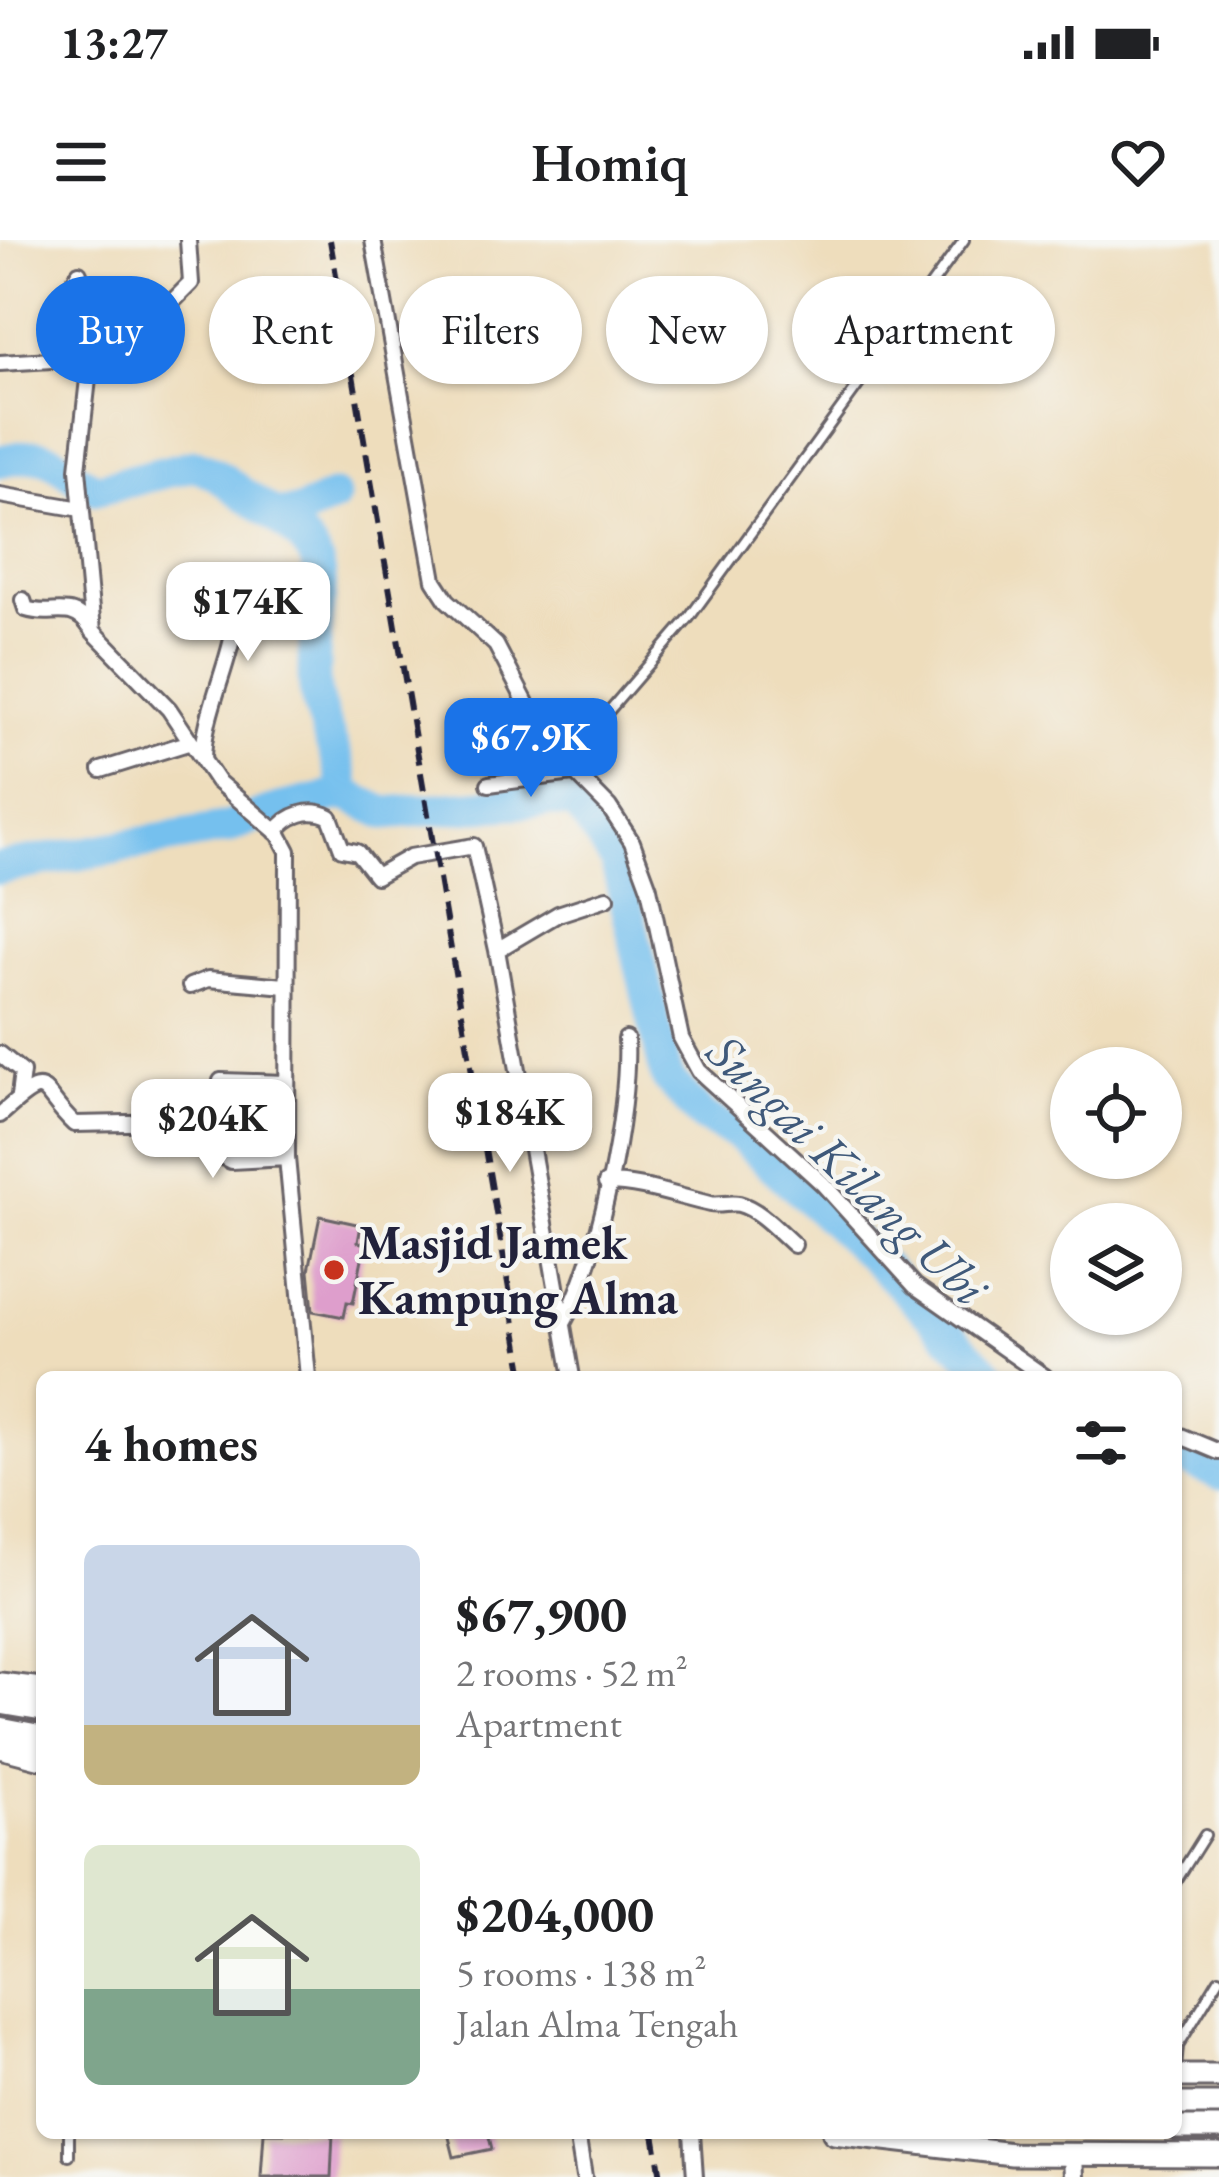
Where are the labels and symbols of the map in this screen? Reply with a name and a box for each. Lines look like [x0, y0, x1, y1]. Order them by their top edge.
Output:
pin: $174K [164, 562, 332, 664]
pin: $67.9K [433, 698, 629, 800]
water label: Sungai Kilang Ubi [693, 1018, 1004, 1321]
pin: $184K [426, 1073, 594, 1175]
pin: $204K [129, 1079, 297, 1181]
place label: Masjid Jamek Kampung Alma [358, 1211, 679, 1328]
marker: Masjid Jamek Kampung Alma [321, 1257, 347, 1283]

